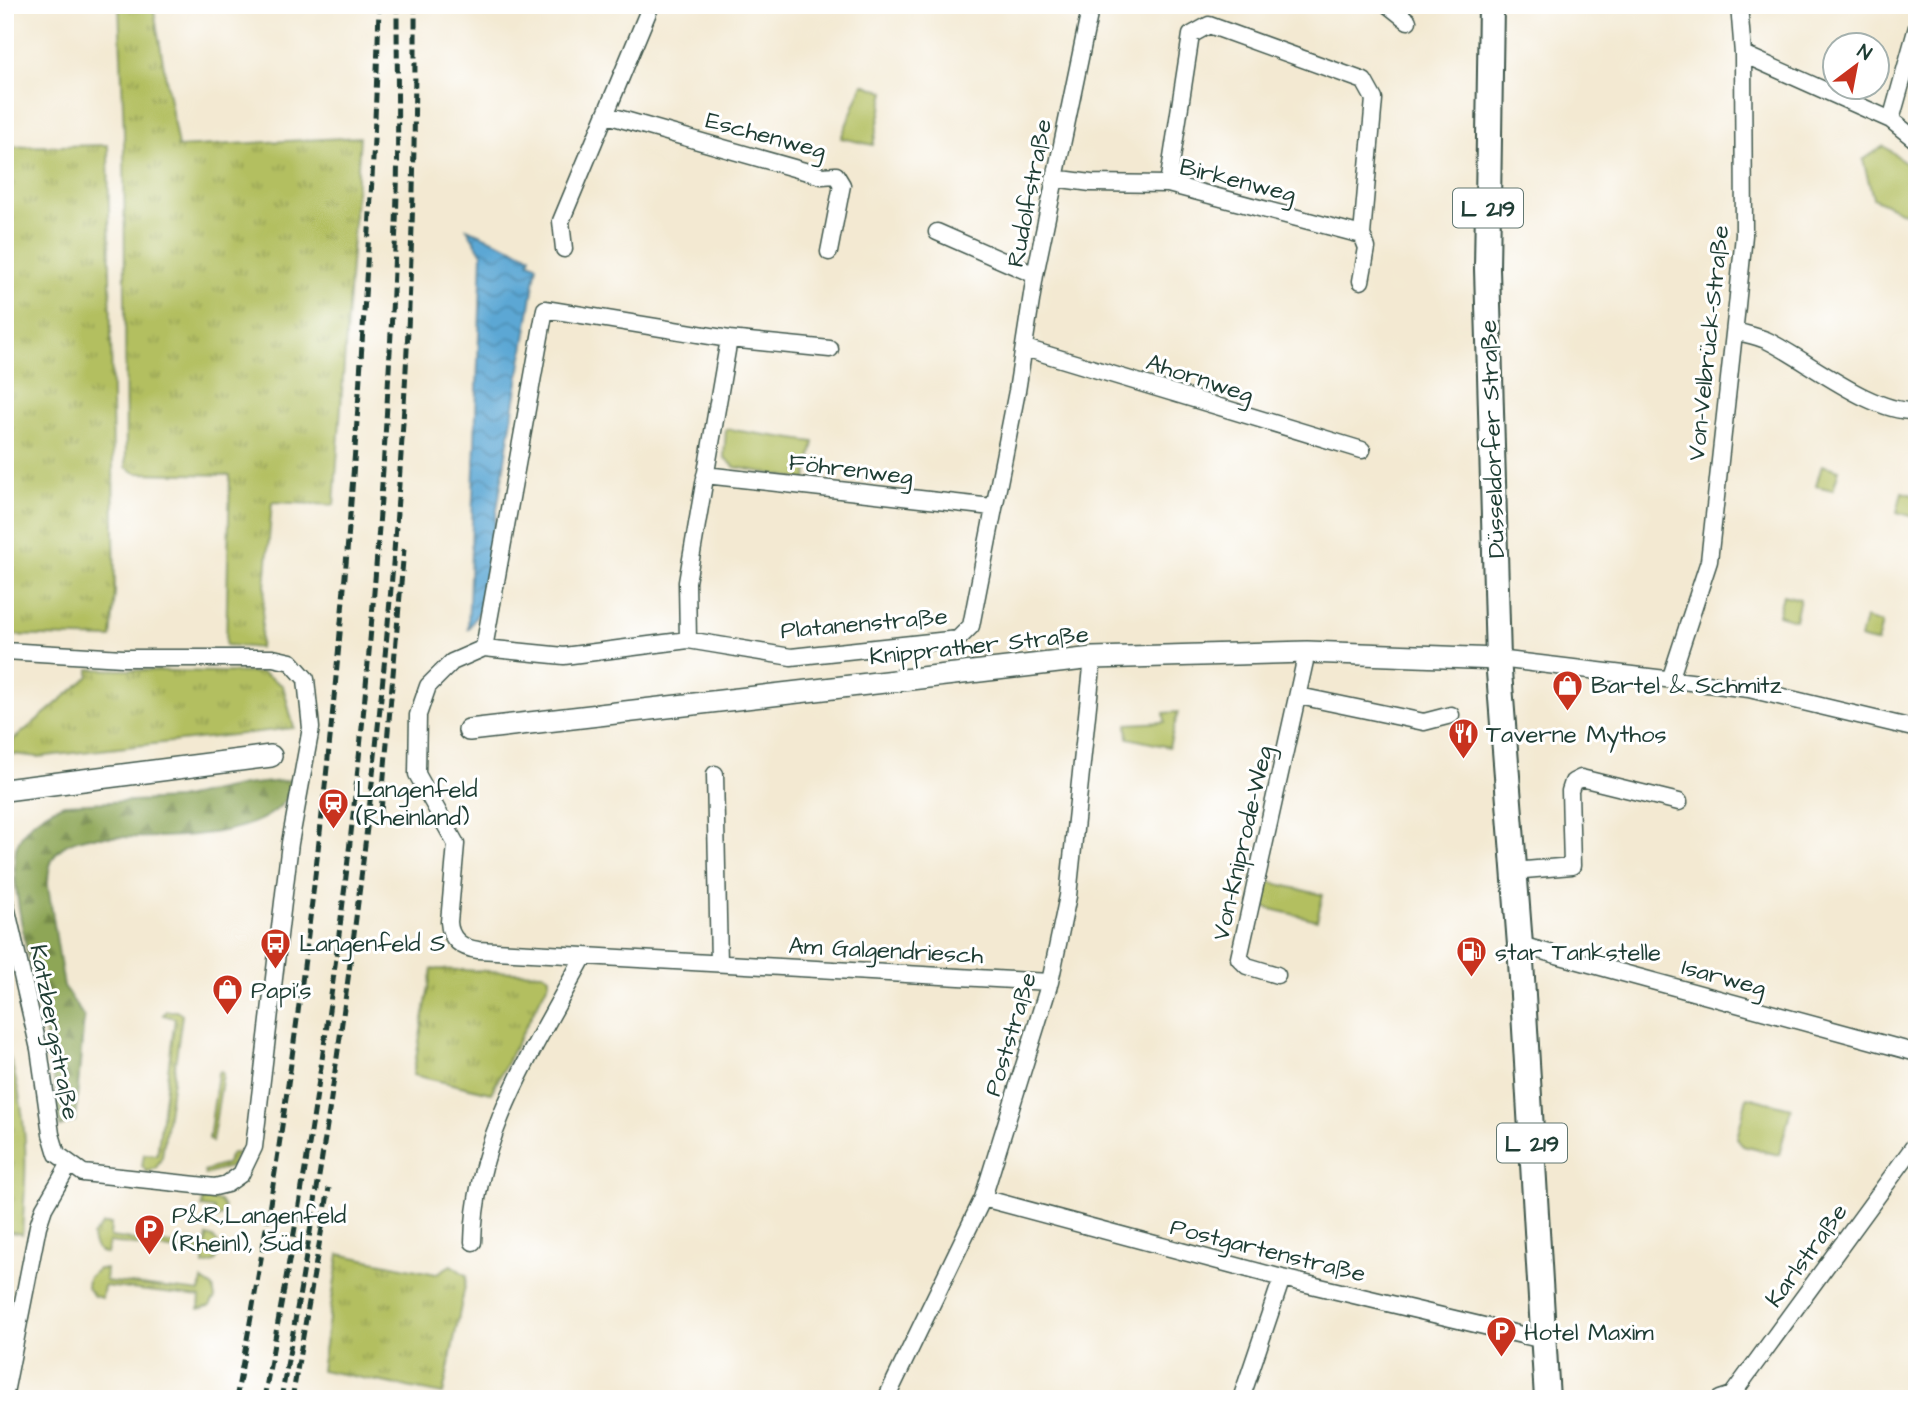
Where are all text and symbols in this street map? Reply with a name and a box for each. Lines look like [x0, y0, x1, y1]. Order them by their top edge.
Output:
north arrow [1820, 32, 1890, 102]
text: N [1852, 38, 1876, 68]
street label: Eschenweg [702, 104, 830, 169]
street label: Rudolfstraße [999, 116, 1061, 270]
street label: Birkenweg [1176, 150, 1299, 213]
road number: L 219 [1453, 188, 1523, 228]
street label: Von-Velbrück-Straße [1680, 224, 1738, 463]
street label: Düsseldorfer Straße [1472, 319, 1514, 559]
street label: Ahornweg [1141, 346, 1258, 413]
street label: Föhrenweg [787, 446, 915, 495]
street label: Platanenstraße [779, 600, 949, 648]
street label: Knipprather Straße [868, 618, 1090, 674]
shop icon: Bartel & Schmitz [1551, 668, 1585, 712]
place label: Bartel & Schmitz [1591, 669, 1782, 703]
restaurant icon: Taverne Mythos [1446, 717, 1480, 761]
place label: Taverne Mythos [1486, 718, 1667, 753]
street label: Von-Kniprode-Weg [1204, 742, 1283, 944]
place label: Langenfeld (Rheinland) [356, 773, 478, 835]
station icon: Langenfeld (Rheinland) [316, 786, 350, 830]
bus stop icon: Langenfeld S [259, 926, 293, 970]
place label: Langenfeld S [299, 927, 446, 962]
street label: Am Galgendriesch [788, 929, 984, 974]
fuel station icon: star Tankstelle [1455, 935, 1489, 979]
place label: star Tankstelle [1495, 936, 1661, 970]
street label: Katzbergstraße [19, 942, 88, 1123]
street label: Isarweg [1678, 950, 1770, 1006]
street label: Poststraße [976, 968, 1046, 1100]
shop icon: Papi's [211, 973, 245, 1017]
place label: Papi's [251, 974, 311, 1008]
road number: L 219 [1497, 1124, 1567, 1162]
street label: Karlstraße [1757, 1197, 1856, 1315]
place label: P&R,Langenfeld (Rheinl), Süd [172, 1199, 346, 1261]
street label: Postgartenstraße [1166, 1210, 1369, 1293]
parking icon: P&R,Langenfeld (Rheinl), Süd [132, 1212, 166, 1256]
parking icon: Hotel Maxim [1484, 1315, 1518, 1359]
place label: Hotel Maxim [1524, 1316, 1654, 1350]

